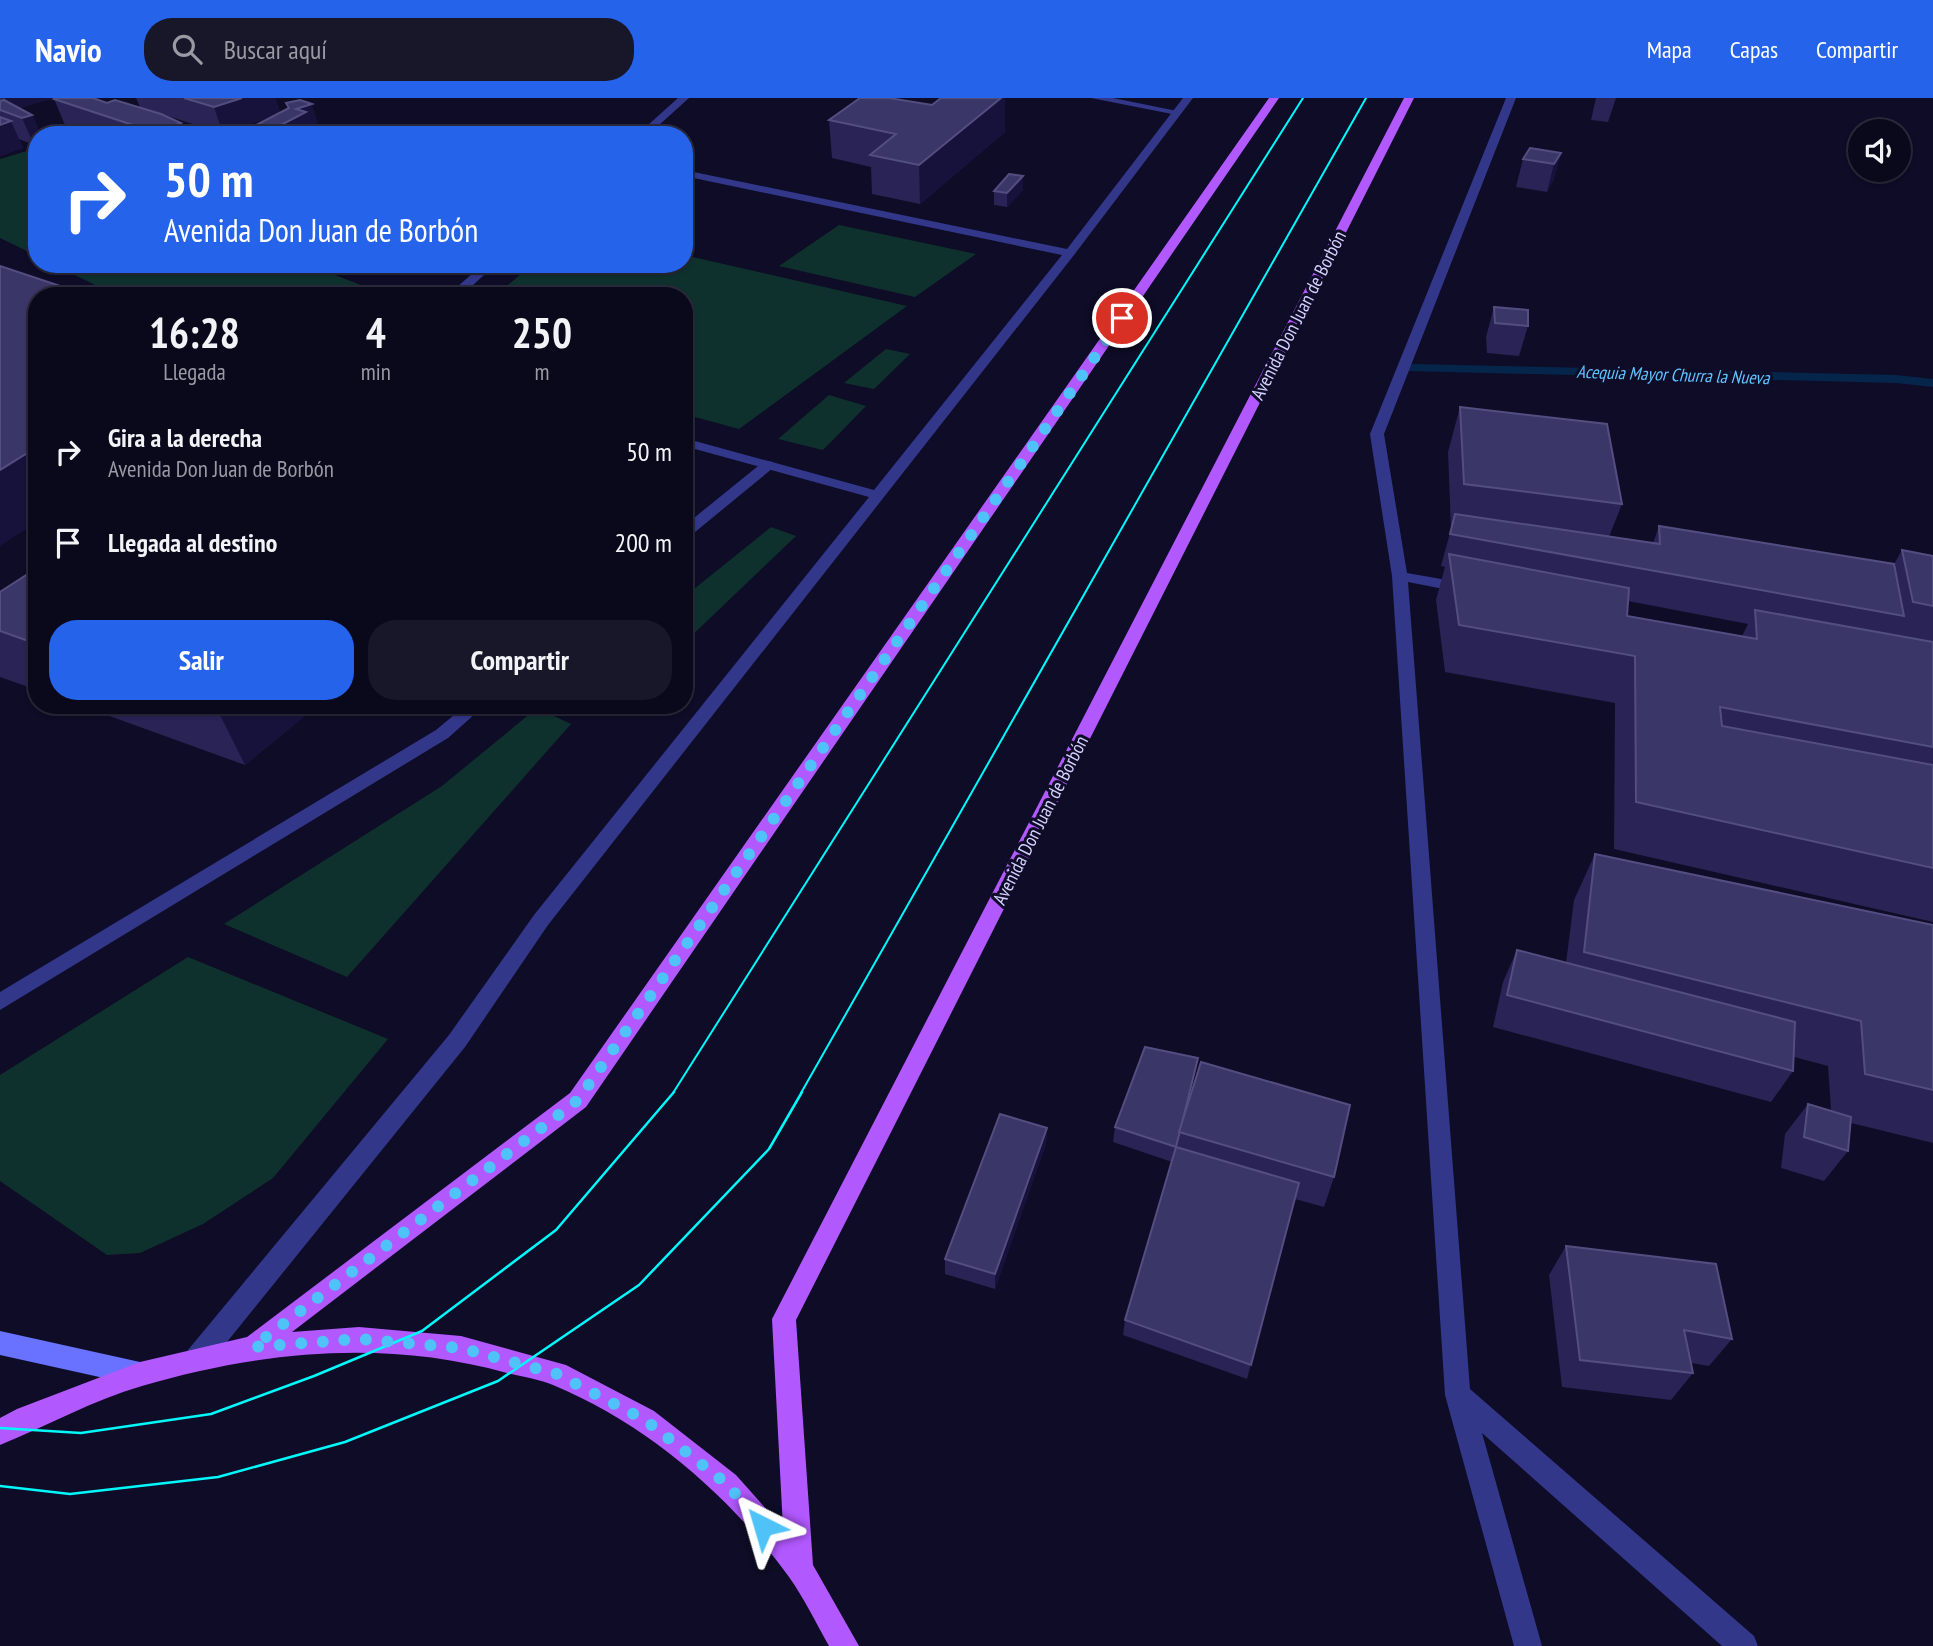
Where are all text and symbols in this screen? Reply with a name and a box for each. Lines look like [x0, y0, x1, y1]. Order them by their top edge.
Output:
search box [144, 18, 634, 81]
text: Navio [35, 28, 102, 71]
icon: search [168, 30, 206, 68]
text: Buscar aquí [224, 33, 327, 66]
text: Mapa [1647, 34, 1692, 65]
text: Capas [1730, 34, 1778, 65]
text: Compartir [1816, 34, 1898, 65]
map controls [1848, 119, 1911, 182]
button: sound [1848, 119, 1911, 182]
text: 50 m [164, 147, 253, 211]
icon: right [49, 154, 140, 245]
text: Avenida Don Juan de Borbón [164, 209, 478, 251]
street label: Avenida Don Juan de Borbón [1245, 226, 1351, 404]
pin [1092, 288, 1152, 348]
icon: arrive [1103, 299, 1141, 337]
text: 16:28 [149, 305, 240, 360]
text: 4 [366, 305, 386, 360]
text: 250 [512, 305, 572, 360]
text: Llegada [163, 357, 226, 386]
text: min [361, 357, 391, 386]
text: m [534, 357, 549, 386]
water label: Acequia Mayor Churra la Nueva [1576, 360, 1771, 389]
text: Gira a la derecha [108, 421, 262, 454]
icon: right [49, 433, 87, 471]
text: 50 m [626, 435, 672, 468]
text: Avenida Don Juan de Borbón [108, 454, 334, 483]
icon: arrive [49, 524, 87, 562]
text: Llegada al destino [108, 526, 277, 559]
text: 200 m [614, 526, 672, 559]
button: Salir [49, 620, 354, 700]
button: Compartir [368, 620, 672, 700]
street label: Avenida Don Juan de Borbón [987, 731, 1093, 909]
position arrow [726, 1489, 800, 1563]

